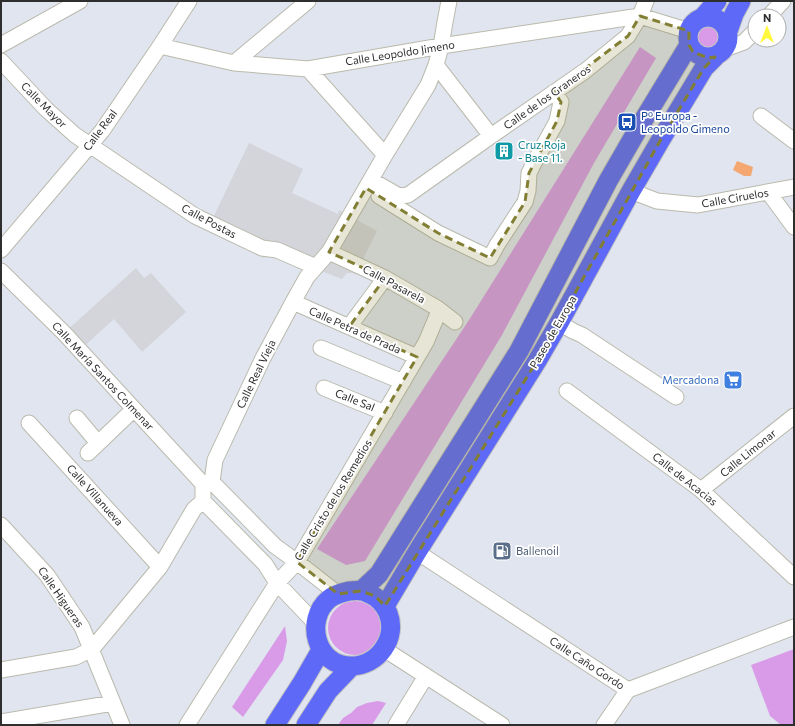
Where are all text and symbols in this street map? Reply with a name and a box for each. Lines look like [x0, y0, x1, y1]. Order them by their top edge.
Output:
north arrow [747, 8, 787, 48]
text: N [763, 11, 771, 24]
street label: Calle Leopoldo Jimeno [344, 37, 456, 69]
street label: Calle de los Graneros [501, 62, 593, 132]
street label: Calle Mayor [19, 79, 70, 131]
street label: Calle Real [80, 107, 119, 153]
place label: Pº Europa - Leopoldo Gimeno [641, 109, 730, 135]
bus stop icon: Pº Europa - Leopoldo Gimeno [616, 111, 638, 133]
place label: Cruz Roja - Base 11. [518, 138, 566, 164]
building icon: Cruz Roja - Base 11. [493, 140, 515, 162]
street label: Calle Ciruelos [700, 185, 769, 210]
street label: Calle Postas [180, 201, 239, 240]
street label: Calle Pasarela [361, 262, 428, 305]
street label: Paseo de Europa [526, 293, 579, 371]
street label: Calle Petra de Prada [307, 303, 403, 356]
street label: Calle María Santos Colmenar [50, 319, 157, 433]
street label: Calle Real Vieja [233, 337, 278, 410]
supermarket icon: Mercadona [722, 369, 744, 391]
place label: Mercadona [662, 373, 719, 386]
street label: Calle Sal [333, 386, 377, 413]
street label: Calle Limonar [717, 426, 779, 479]
street label: Calle Cristo de los Remedios [291, 437, 374, 563]
street label: Calle de Acacias [650, 449, 720, 508]
street label: Calle Villanueva [64, 461, 126, 528]
fuel station icon: Ballenoil [491, 540, 513, 562]
place label: Ballenoil [516, 544, 559, 557]
street label: Calle Higueras [36, 564, 87, 629]
street label: Calle Caño Gordo [547, 633, 628, 692]

